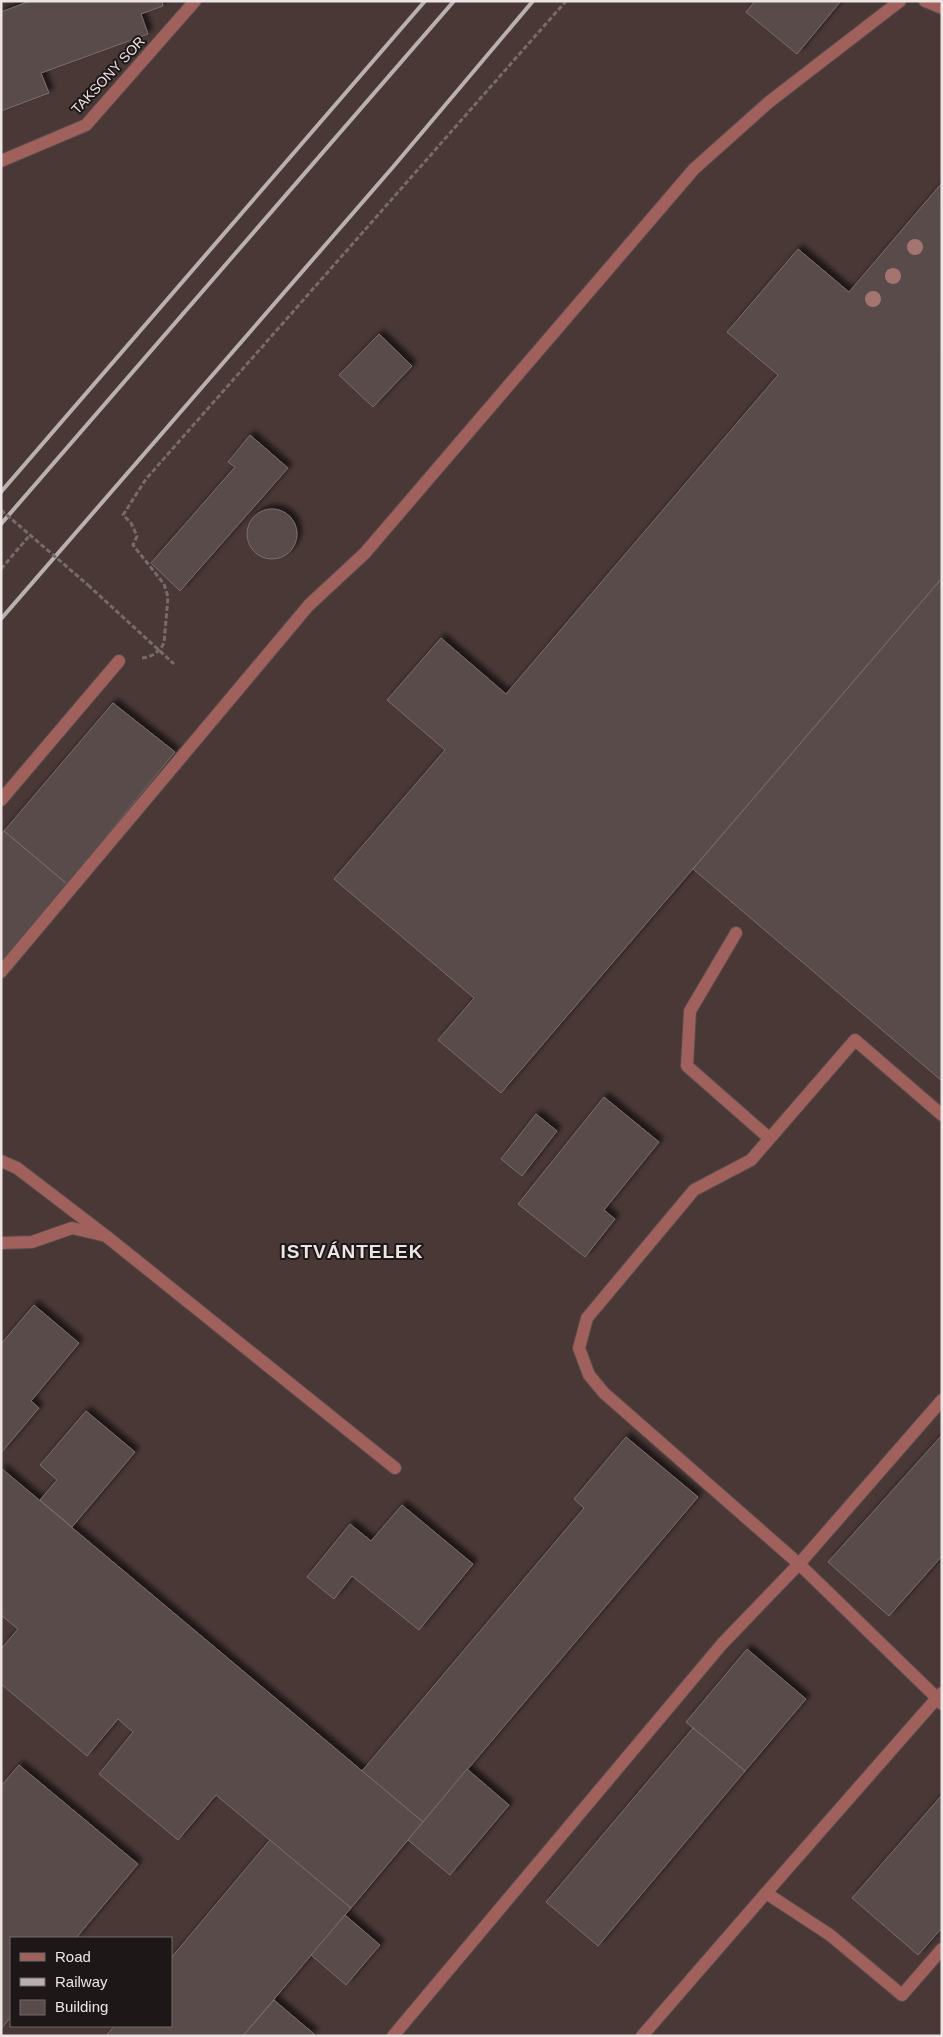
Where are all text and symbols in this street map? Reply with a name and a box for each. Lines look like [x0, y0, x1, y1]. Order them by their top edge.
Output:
street label: TAKSONY SOR [68, 33, 148, 117]
district label: ISTVÁNTELEK [281, 1241, 423, 1262]
legend [10, 1937, 172, 2027]
text: Road [55, 1948, 91, 1965]
text: Railway [55, 1973, 108, 1990]
text: Building [55, 1998, 108, 2015]

